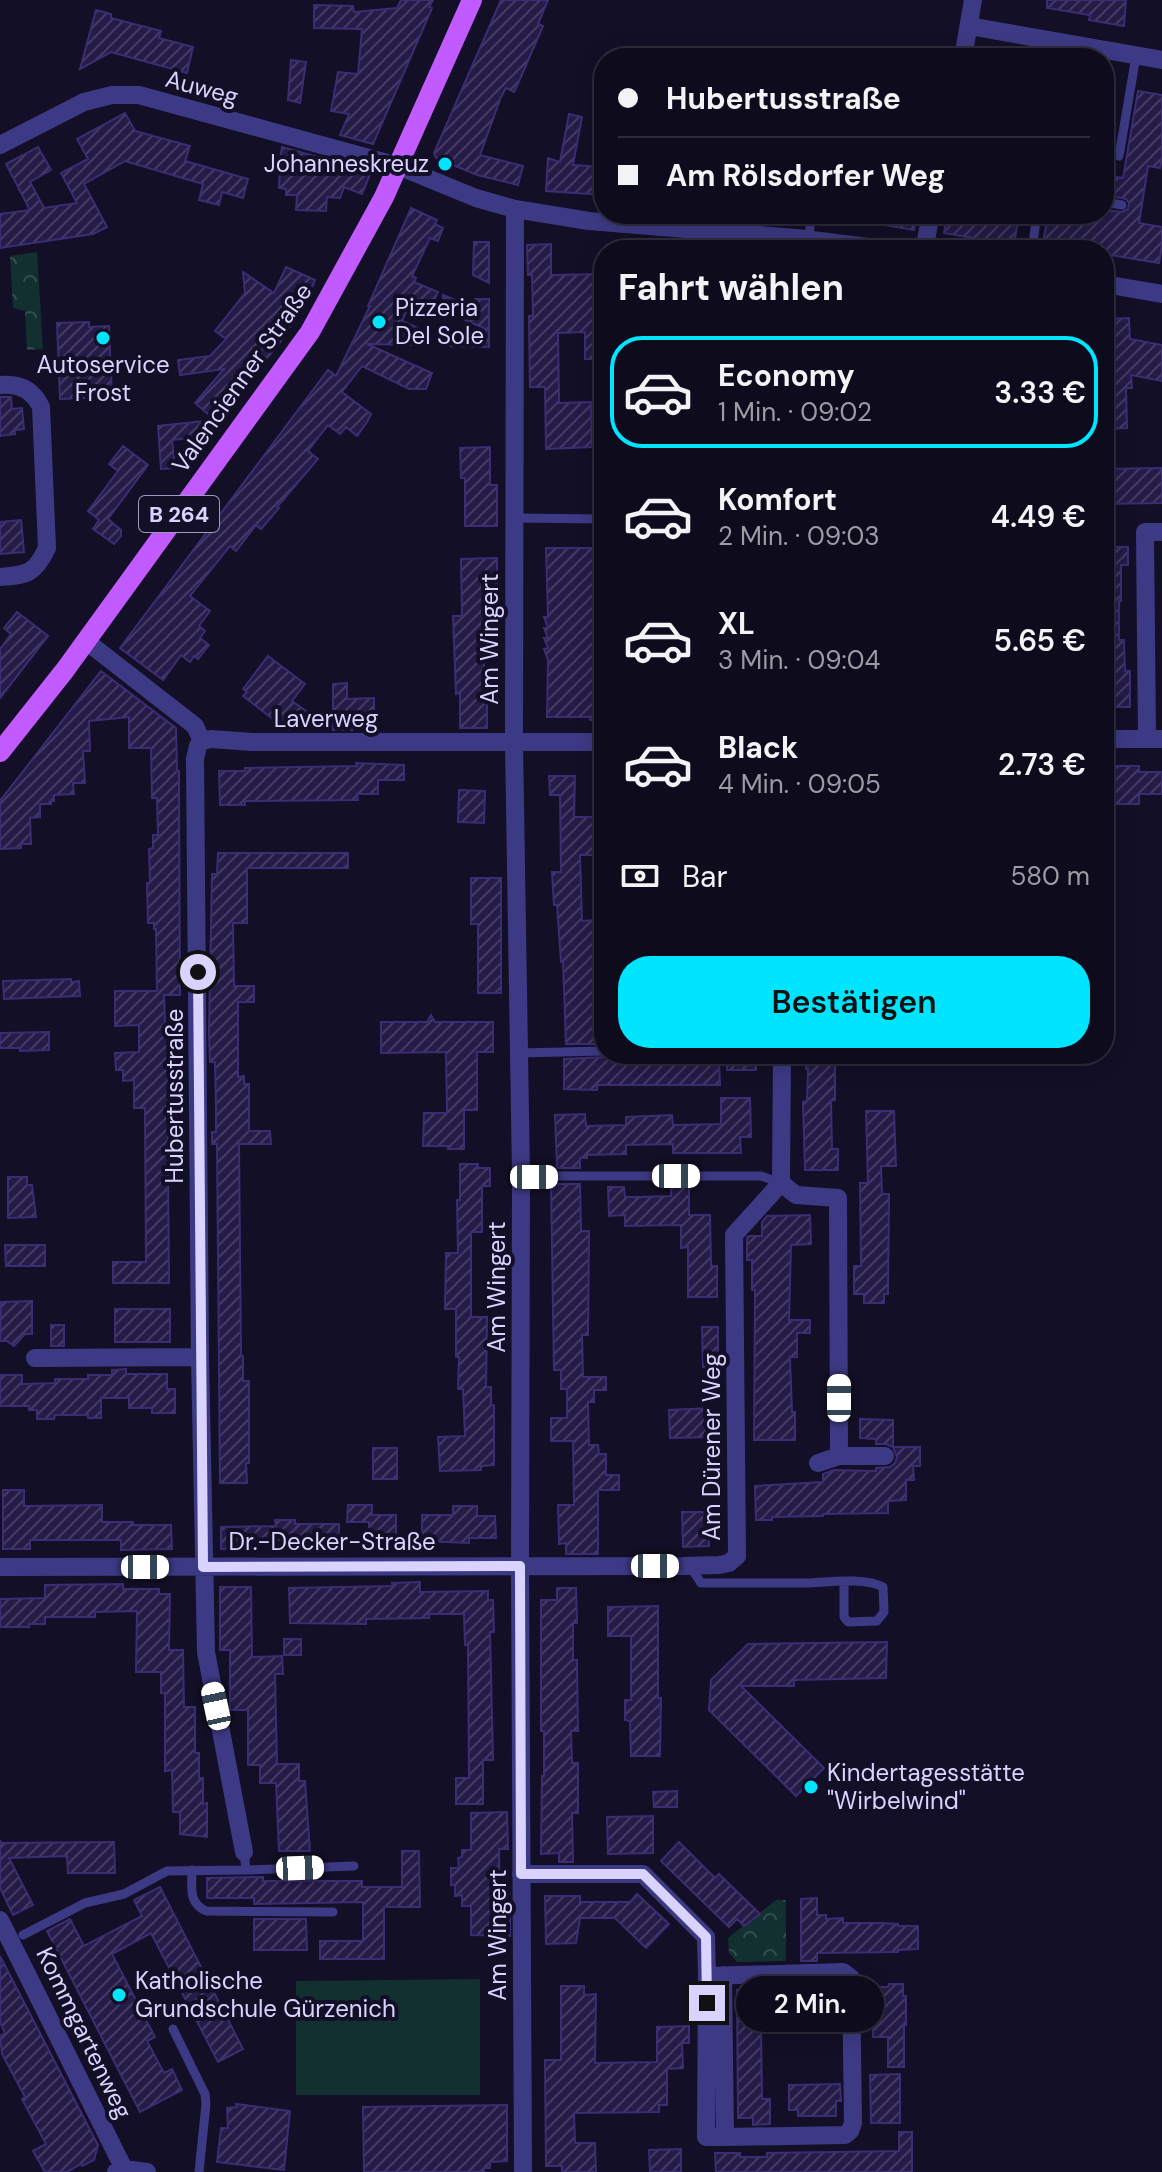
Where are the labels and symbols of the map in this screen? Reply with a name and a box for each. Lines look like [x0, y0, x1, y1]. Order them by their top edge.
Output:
street label: Auweg [162, 63, 242, 112]
place label: Johanneskreuz [264, 148, 429, 179]
marker: Johanneskreuz [436, 155, 454, 173]
street label: Valencienner Straße [165, 277, 319, 479]
place label: Pizzeria Del Sole [395, 292, 484, 351]
marker: Pizzeria Del Sole [370, 313, 388, 331]
marker: Autoservice Frost [94, 329, 112, 347]
place label: Autoservice Frost [36, 349, 170, 408]
road number: B 264 [139, 496, 219, 532]
street label: Am Wingert [474, 573, 505, 705]
street label: Laverweg [274, 703, 378, 734]
route start [180, 954, 216, 990]
street label: Hubertusstraße [159, 1009, 190, 1183]
car [652, 1164, 700, 1188]
car [510, 1165, 558, 1189]
street label: Am Wingert [481, 1221, 512, 1353]
street label: Am Dürener Weg [696, 1353, 727, 1541]
car [827, 1374, 851, 1422]
street label: Dr.-Decker-Straße [228, 1526, 436, 1557]
car [631, 1554, 679, 1578]
car [121, 1555, 169, 1579]
car [199, 1680, 233, 1732]
place label: Kindertagesstätte "Wirbelwind" [827, 1757, 1025, 1816]
marker: Kindertagesstätte "Wirbelwind" [802, 1778, 820, 1796]
car [276, 1855, 324, 1881]
street label: Am Wingert [482, 1869, 513, 2001]
street label: Kommgartenweg [30, 1942, 139, 2124]
place label: Katholische Grundschule Gürzenich [135, 1965, 396, 2024]
callout: 2 Min. [735, 1975, 883, 2031]
route end [689, 1985, 725, 2021]
marker: Katholische Grundschule Gürzenich [110, 1986, 128, 2004]

